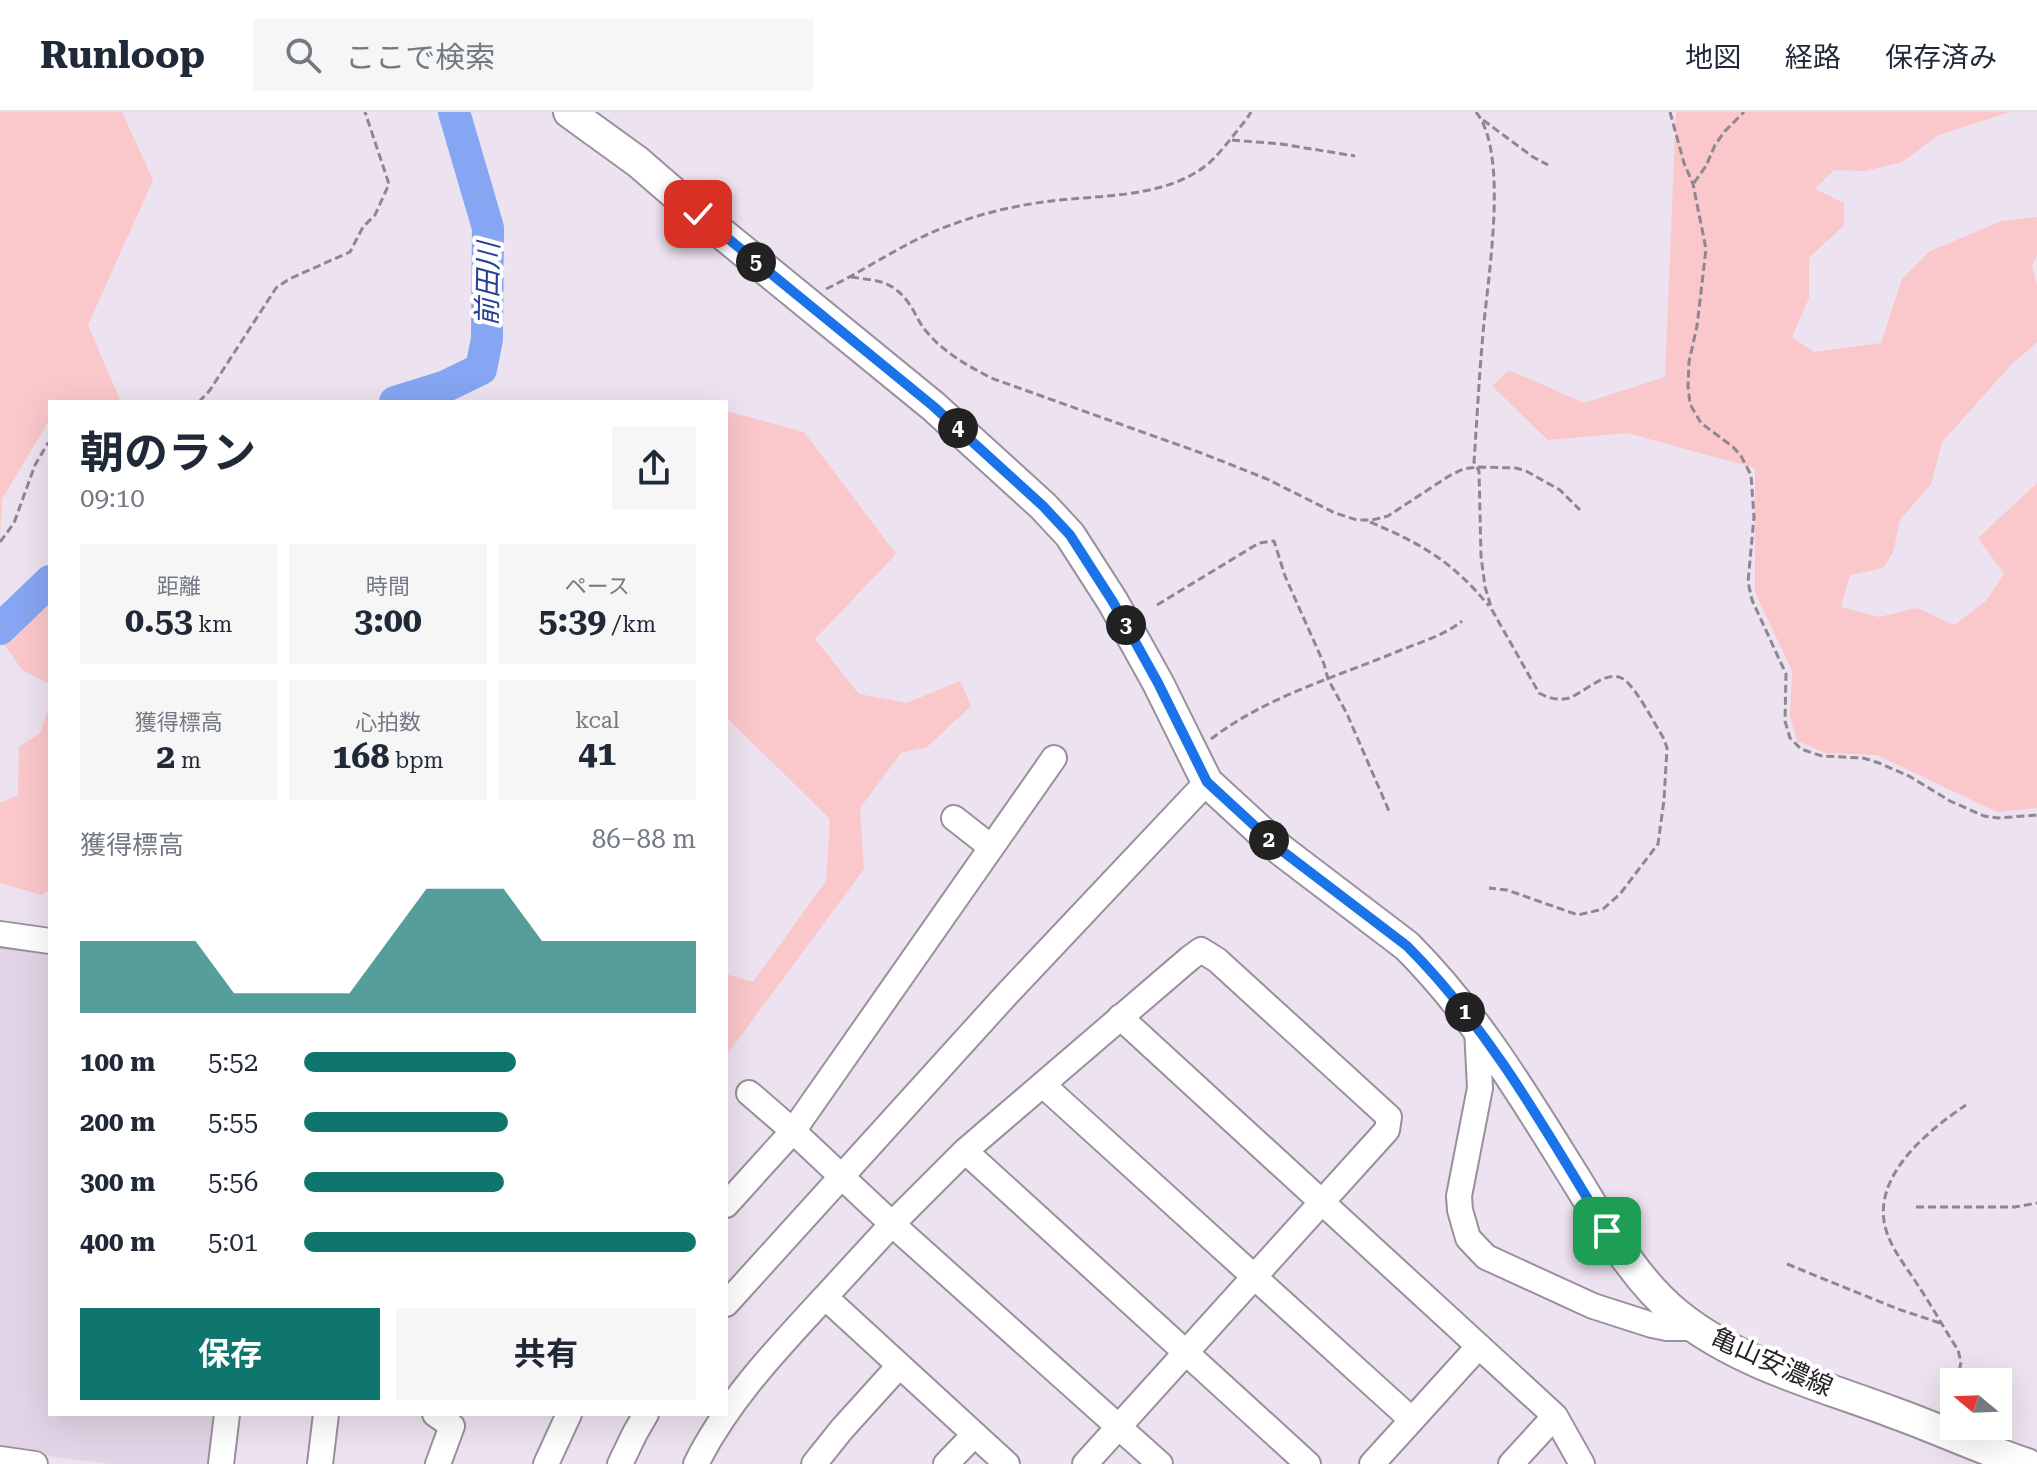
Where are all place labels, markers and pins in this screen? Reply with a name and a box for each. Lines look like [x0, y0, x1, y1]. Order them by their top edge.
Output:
pin [664, 180, 732, 248]
pin: 5 [736, 242, 776, 282]
pin: 4 [938, 408, 978, 448]
pin: 3 [1106, 605, 1146, 645]
pin: 2 [1249, 820, 1289, 860]
pin: 1 [1445, 992, 1485, 1032]
pin [1573, 1197, 1641, 1265]

